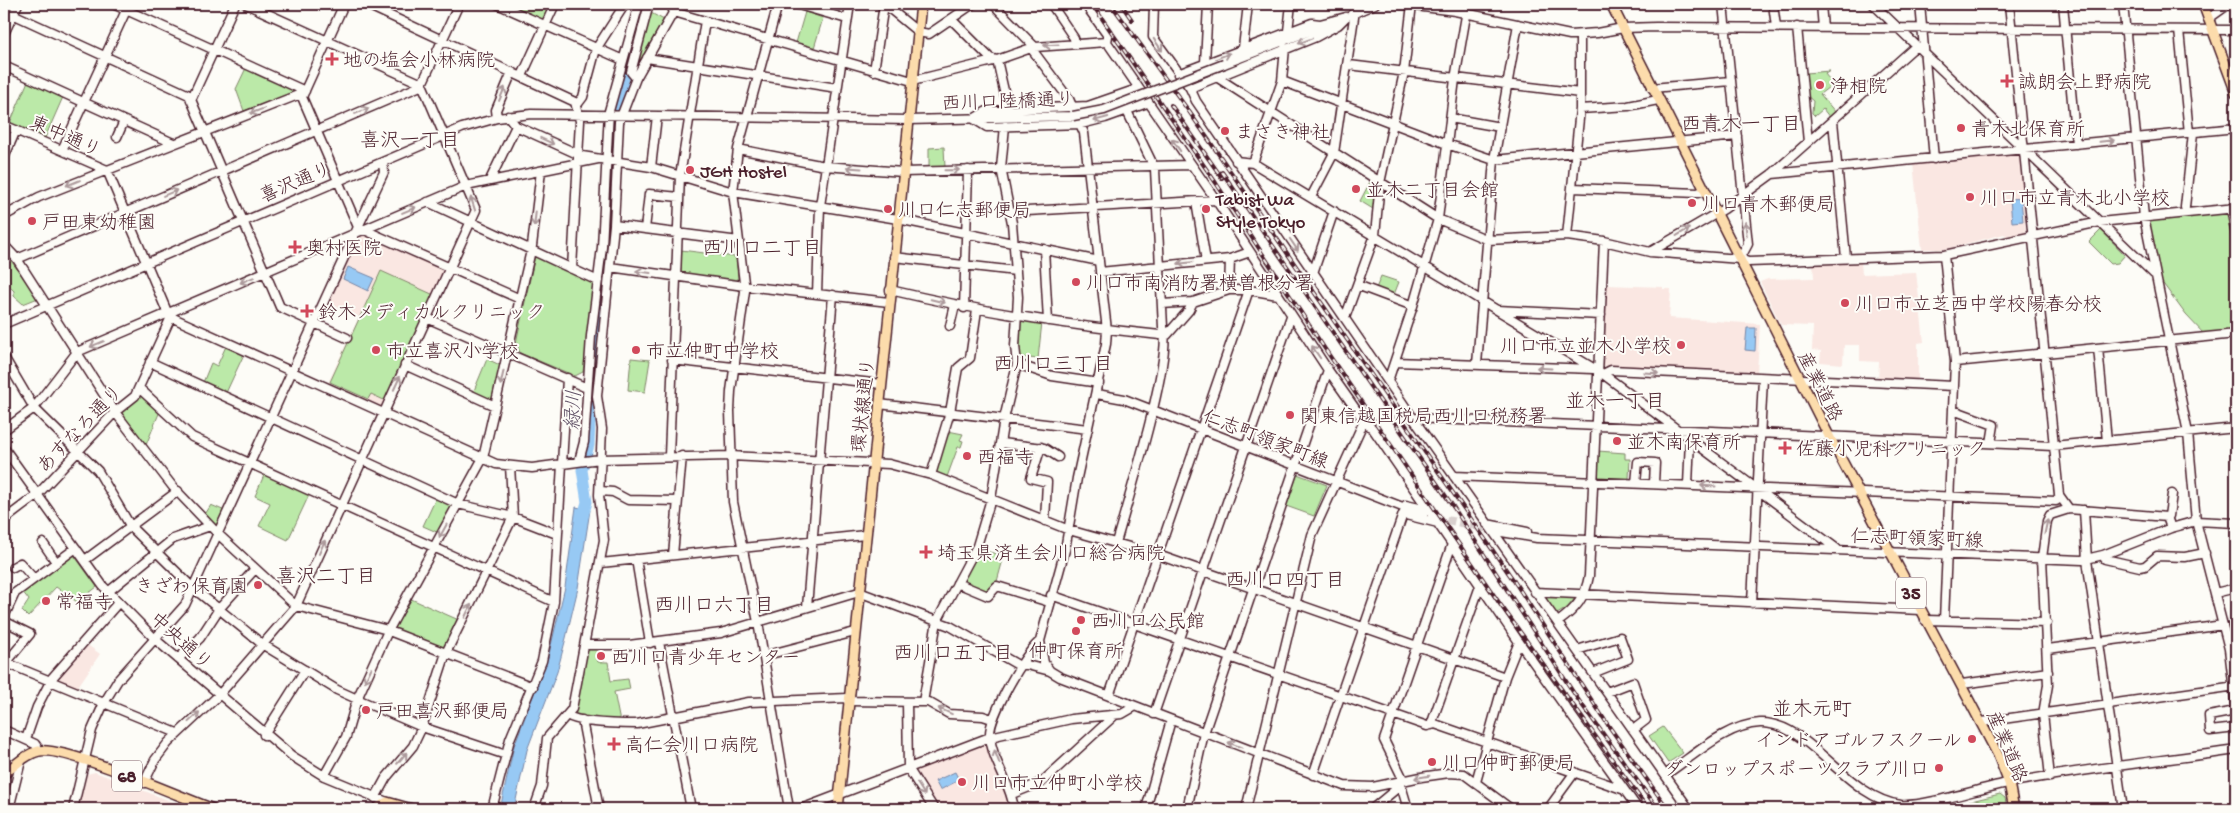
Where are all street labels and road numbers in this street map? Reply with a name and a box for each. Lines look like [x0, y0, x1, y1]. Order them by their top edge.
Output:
street label: 西川口陸橋通り [941, 90, 1075, 117]
street label: 東中通り [25, 111, 104, 164]
street label: 喜沢通り [256, 158, 336, 210]
street label: 産業道路 [1790, 348, 1846, 427]
street label: 環状線通り [848, 357, 882, 454]
street label: あすなろ通り [34, 382, 129, 479]
street label: 仁志町領家町線 [1199, 406, 1331, 476]
street label: 仁志町領家町線 [1850, 526, 1984, 554]
road number: 35 [1896, 578, 1926, 608]
street label: 中央通り [144, 608, 216, 677]
street label: 産業道路 [1979, 707, 2031, 787]
road number: 68 [112, 760, 142, 791]

